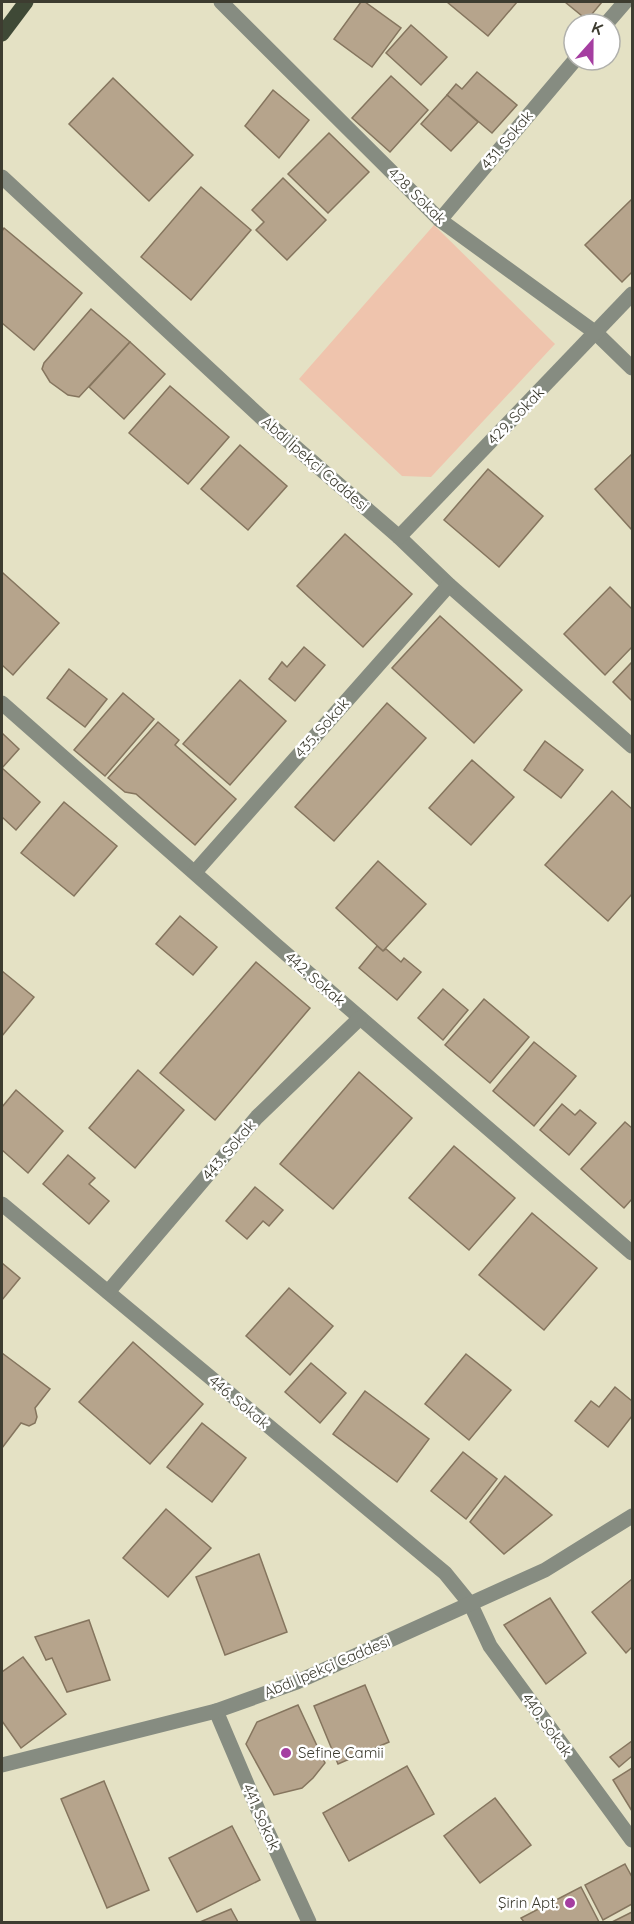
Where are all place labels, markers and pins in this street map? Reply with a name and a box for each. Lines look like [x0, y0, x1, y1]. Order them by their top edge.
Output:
place label: Sefine Camii [298, 1743, 384, 1762]
marker: Sefine Camii [279, 1746, 293, 1760]
place label: Şirin Apt. [498, 1893, 558, 1912]
marker: Şirin Apt. [563, 1896, 577, 1910]

